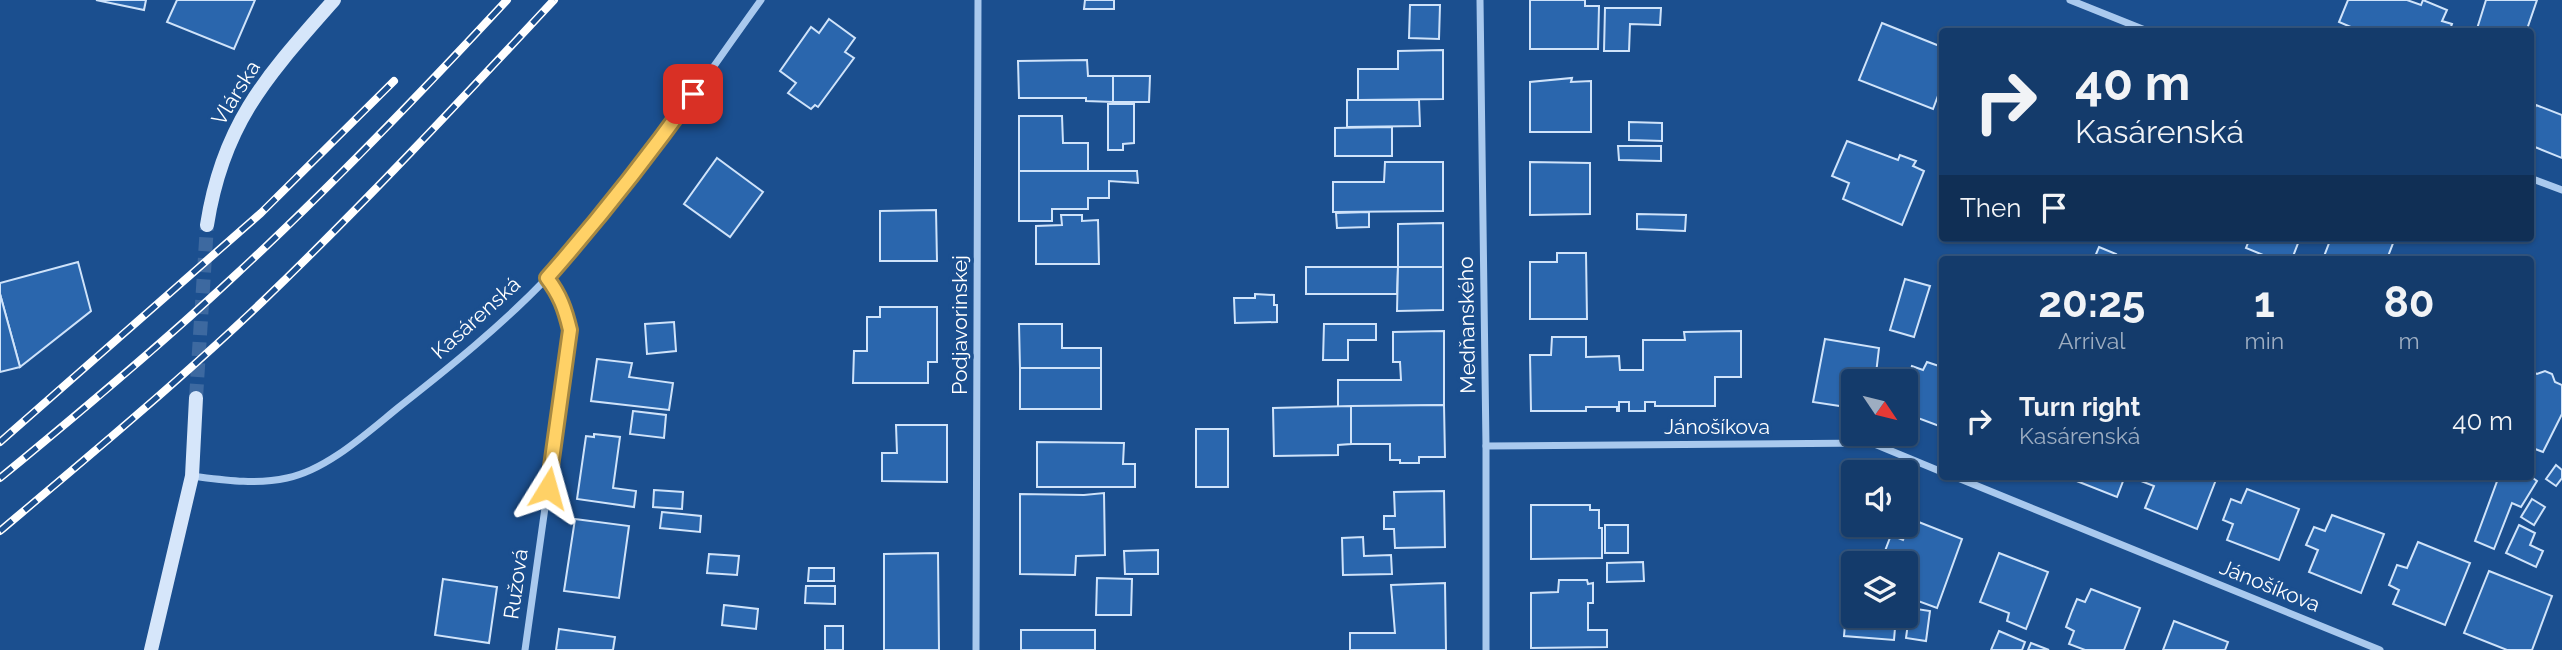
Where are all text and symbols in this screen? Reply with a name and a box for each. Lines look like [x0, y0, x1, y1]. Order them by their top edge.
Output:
text: 40 m [2075, 54, 2190, 111]
street label: Vlárska [206, 56, 265, 130]
icon: right [1960, 56, 2051, 147]
pin [663, 64, 723, 124]
icon: arrive [674, 75, 712, 113]
text: Kasárenská [2075, 113, 2244, 150]
icon: arrive [2035, 189, 2073, 227]
text: Then [1960, 193, 2021, 223]
street label: Podjavorinskej [947, 255, 972, 395]
street label: Medňanského [1453, 256, 1480, 394]
street label: Kasárenská [426, 271, 525, 364]
text: 20:25 [2038, 278, 2145, 327]
text: 1 [2254, 278, 2275, 327]
text: 80 [2383, 278, 2435, 327]
text: Arrival [2058, 327, 2126, 354]
text: min [2245, 327, 2284, 354]
text: m [2398, 327, 2420, 354]
north arrow [1841, 369, 1918, 446]
map controls [1841, 369, 1918, 628]
text: Turn right [2019, 392, 2140, 422]
icon: right [1960, 402, 1998, 440]
text: 40 m [2452, 406, 2513, 436]
street label: Jánošíkova [1664, 414, 1770, 439]
text: Kasárenská [2019, 422, 2140, 449]
position arrow [511, 451, 585, 525]
button: sound [1841, 460, 1918, 537]
street label: Ružová [498, 547, 533, 621]
button: layers [1841, 551, 1918, 628]
street label: Jánošíkova [2216, 554, 2324, 617]

